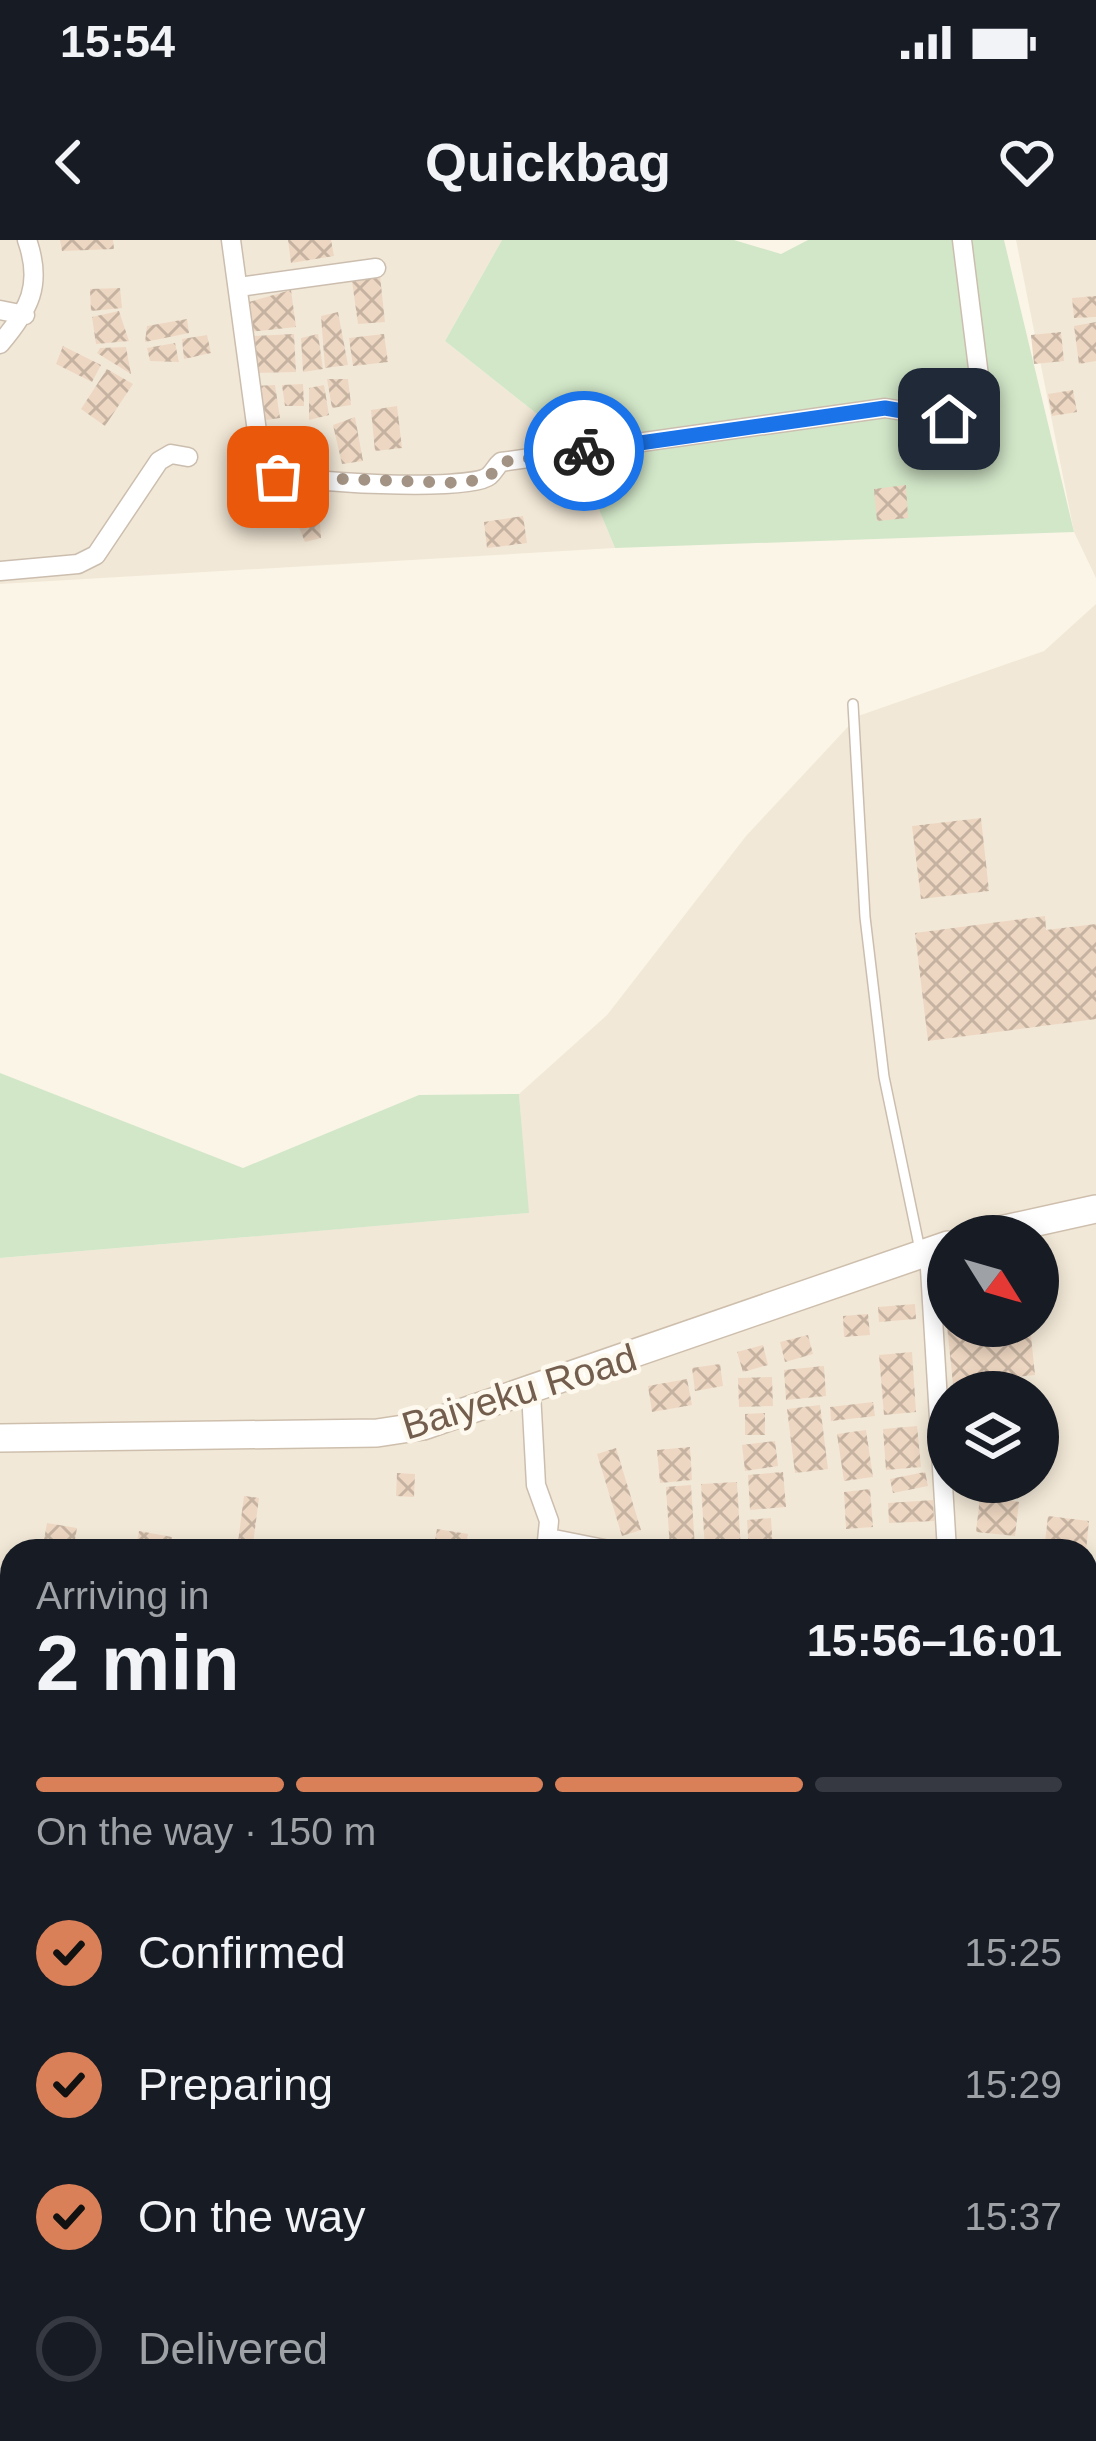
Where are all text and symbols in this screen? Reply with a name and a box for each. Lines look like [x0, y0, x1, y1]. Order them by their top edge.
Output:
text: 15:54 [60, 16, 175, 67]
icon: back [36, 129, 102, 195]
icon: heart [994, 129, 1060, 195]
text: Quickbag [425, 132, 671, 192]
pin [898, 368, 1000, 470]
icon: home [916, 386, 982, 452]
courier [524, 391, 644, 511]
icon: bike [551, 418, 617, 484]
pin [227, 426, 329, 528]
icon: bag [245, 444, 311, 510]
north arrow [927, 1215, 1059, 1347]
map controls [927, 1215, 1059, 1503]
street label: Baiyeku Road [397, 1335, 642, 1448]
button: layers [927, 1371, 1059, 1503]
text: Arriving in [36, 1574, 209, 1617]
text: 15:56–16:01 [807, 1615, 1062, 1666]
text: 2 min [36, 1619, 240, 1707]
text: On the way · 150 m [36, 1810, 376, 1853]
icon: check [36, 1920, 102, 1986]
text: Confirmed [138, 1927, 346, 1978]
text: 15:25 [964, 1931, 1062, 1974]
icon: check [36, 2052, 102, 2118]
text: Preparing [138, 2059, 333, 2110]
text: 15:29 [964, 2063, 1062, 2106]
icon: check [36, 2184, 102, 2250]
text: On the way [138, 2191, 366, 2242]
text: 15:37 [964, 2195, 1062, 2238]
text: Delivered [138, 2323, 328, 2374]

